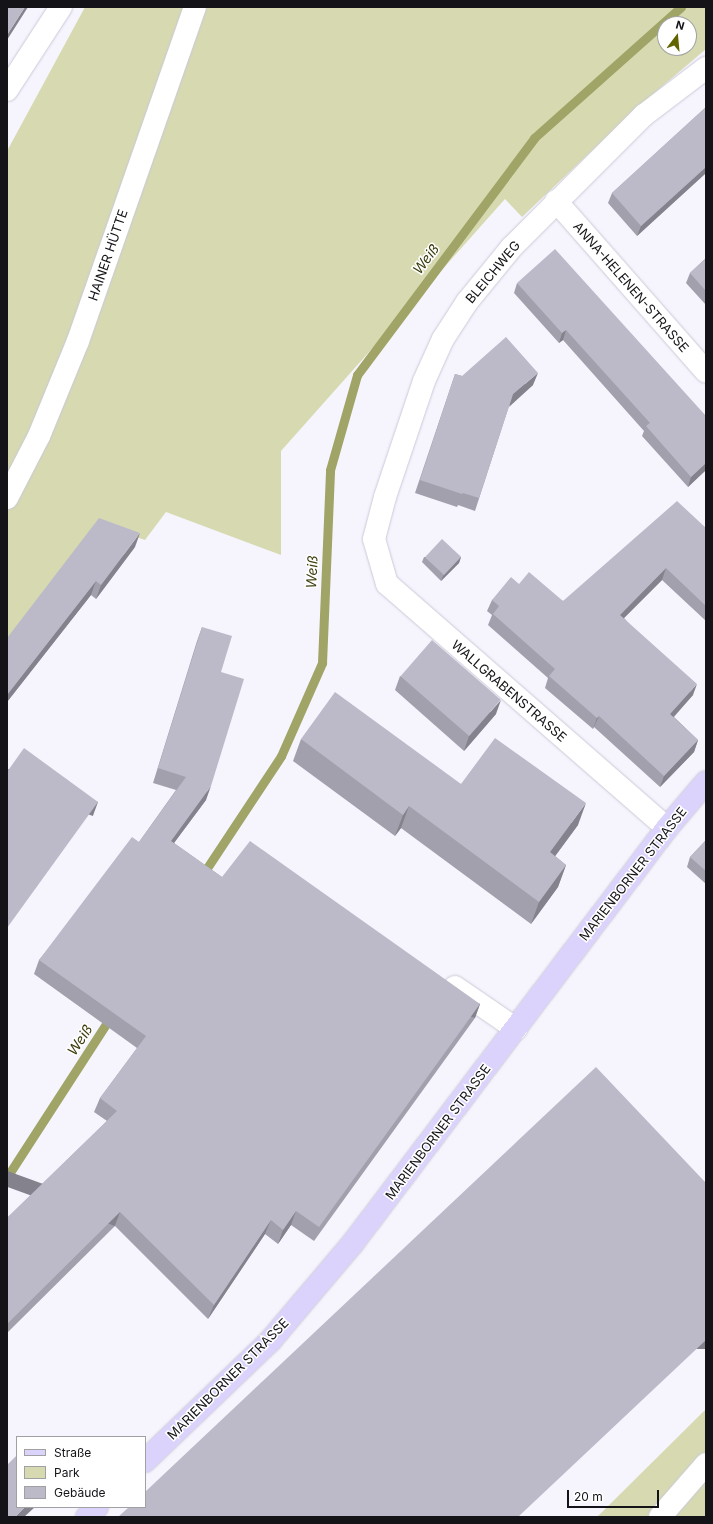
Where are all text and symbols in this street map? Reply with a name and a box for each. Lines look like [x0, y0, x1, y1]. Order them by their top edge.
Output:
north arrow [657, 16, 697, 56]
text: N [674, 18, 686, 33]
street label: HAINER HÜTTE [85, 207, 131, 303]
street label: ANNA-HELENEN-STRASSE [570, 219, 692, 355]
street label: BLEICHWEG [462, 238, 524, 306]
water label: Weiß [409, 241, 443, 277]
water label: Weiß [303, 555, 321, 589]
street label: WALLGRABENSTRASSE [448, 637, 570, 745]
street label: MARIENBORNER STRASSE [576, 804, 690, 944]
water label: Weiß [64, 1022, 96, 1058]
street label: MARIENBORNER STRASSE [382, 1061, 494, 1203]
street label: MARIENBORNER STRASSE [164, 1315, 292, 1443]
legend [16, 1436, 146, 1508]
text: Straße [54, 1445, 91, 1460]
text: Park [54, 1465, 80, 1480]
scale bar [569, 1482, 661, 1508]
text: Gebäude [54, 1485, 106, 1500]
text: 20 m [574, 1489, 603, 1504]

